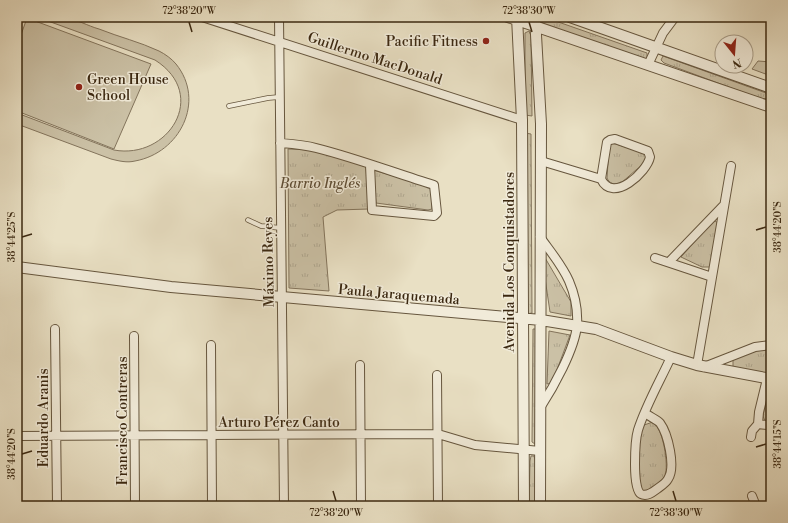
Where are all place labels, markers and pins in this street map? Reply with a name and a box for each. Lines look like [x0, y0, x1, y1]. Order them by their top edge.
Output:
place label: Pacific Fitness [386, 33, 478, 51]
marker: Pacific Fitness [481, 36, 491, 46]
place label: Green House School [87, 71, 169, 105]
marker: Green House School [74, 82, 84, 92]

